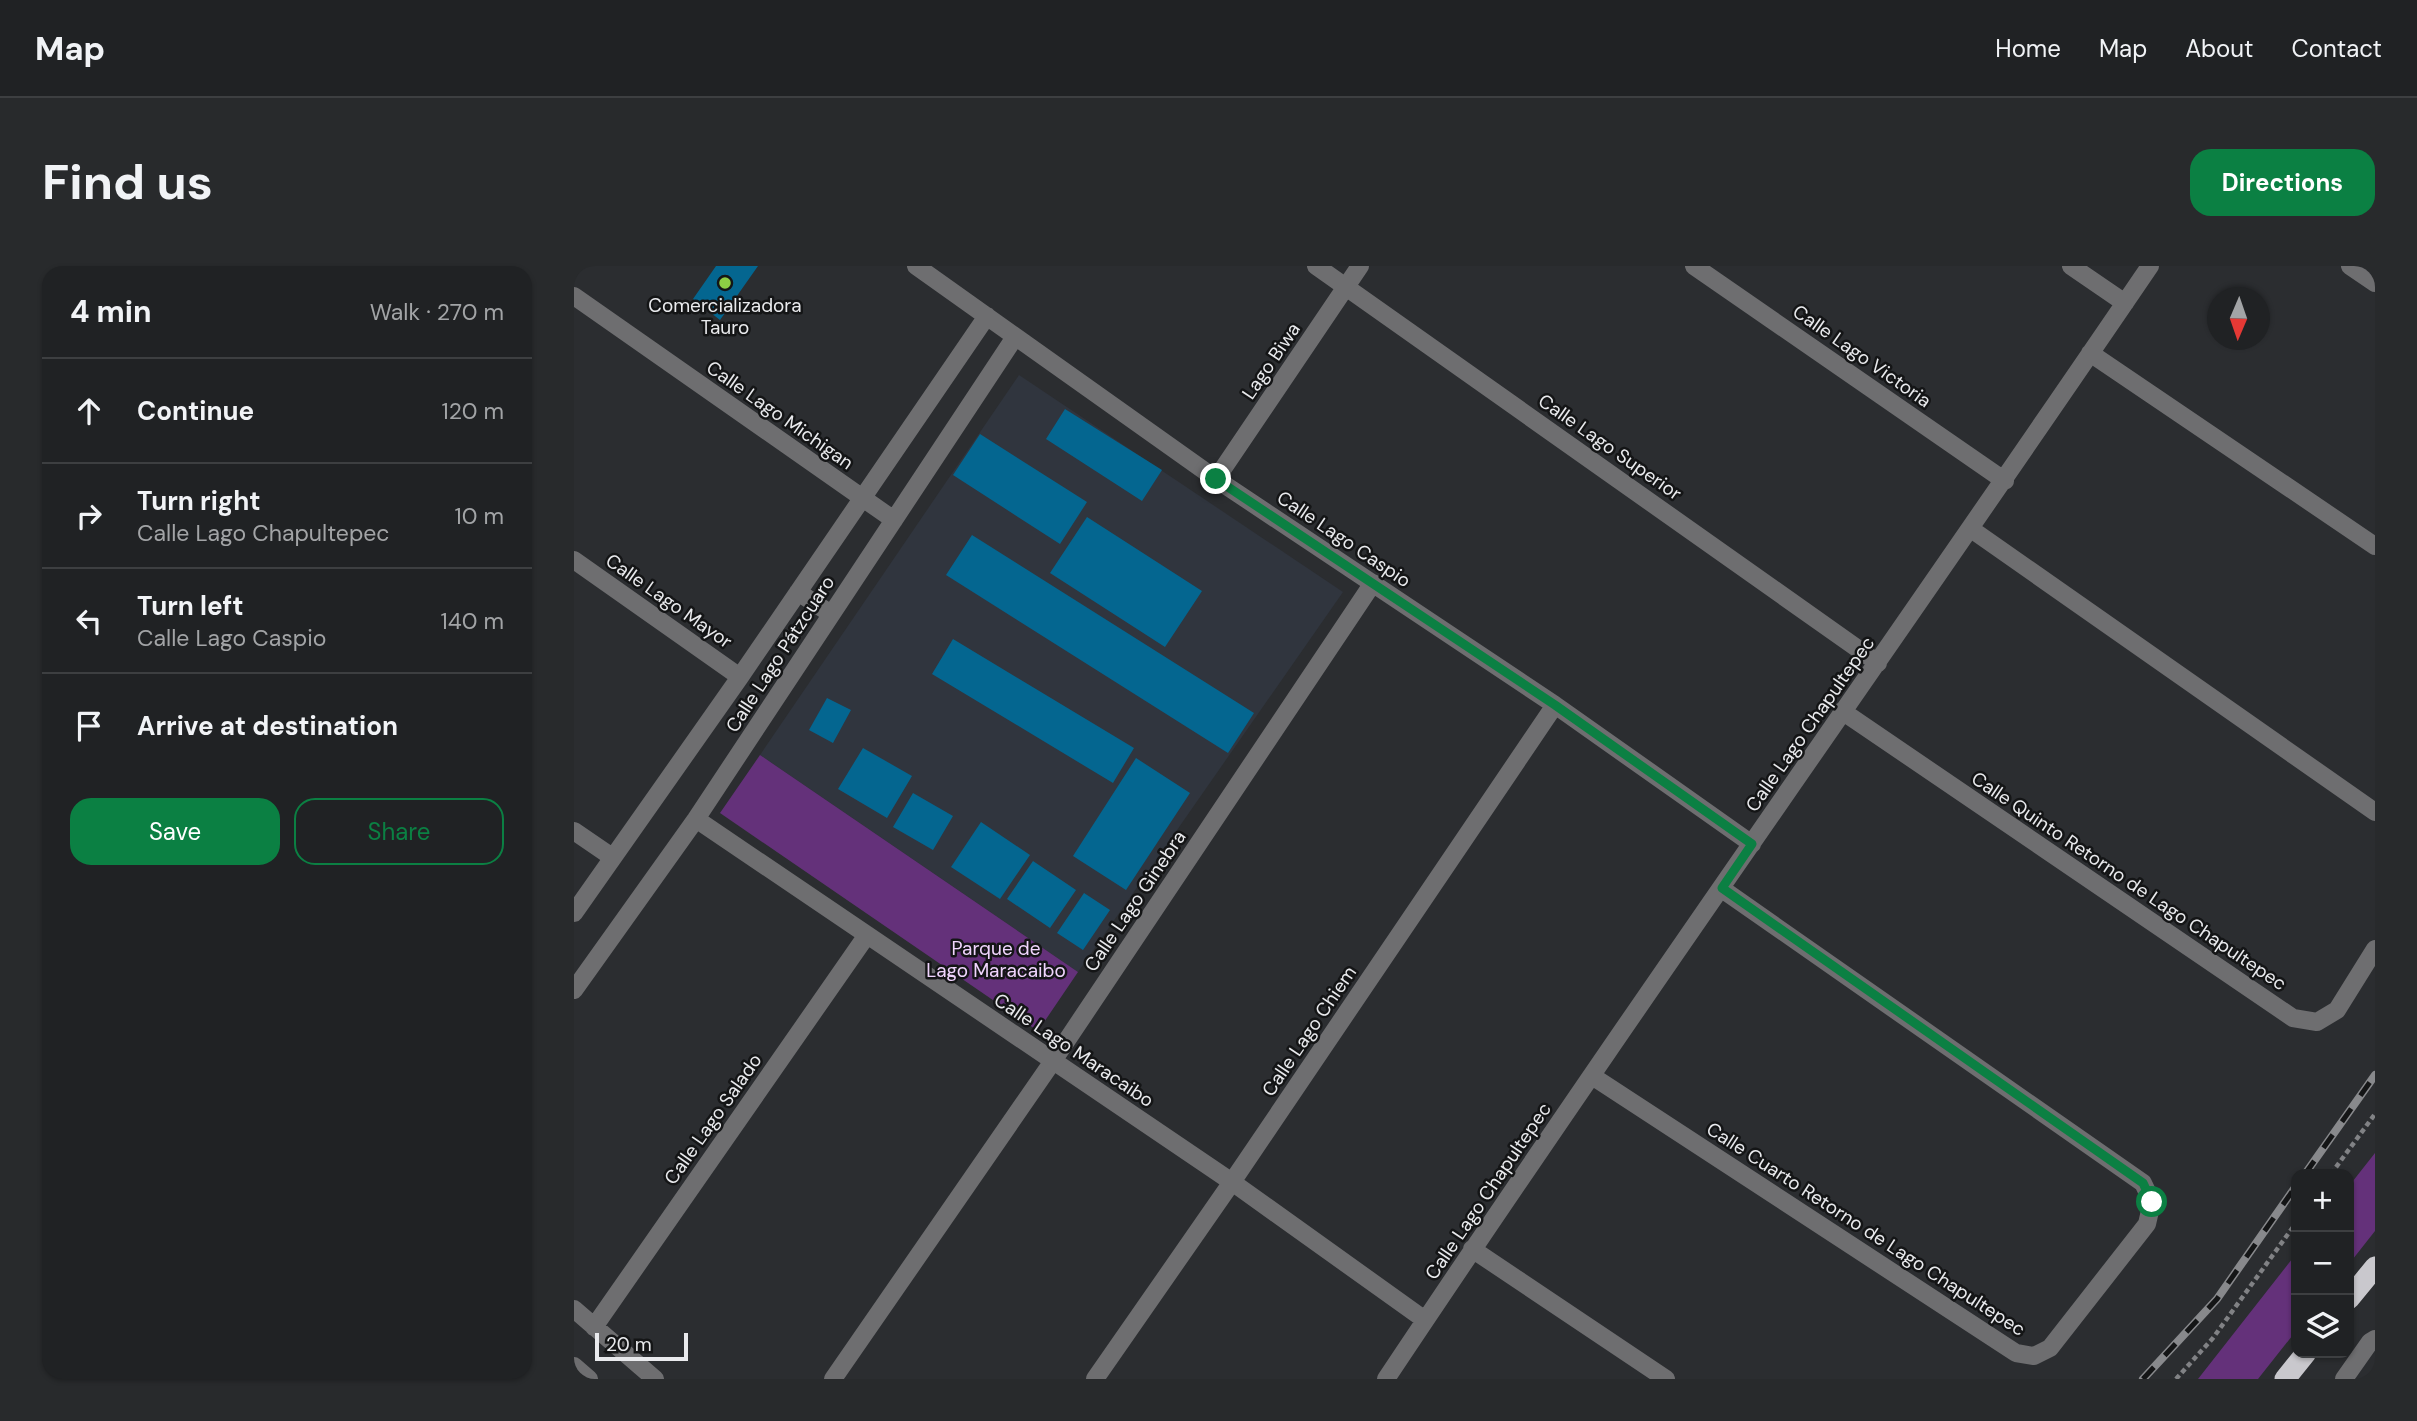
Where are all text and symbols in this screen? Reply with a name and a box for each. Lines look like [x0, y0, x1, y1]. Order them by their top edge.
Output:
text: Map [35, 27, 105, 70]
text: Home [1995, 33, 2061, 64]
text: Map [2099, 33, 2147, 64]
text: About [2185, 33, 2254, 64]
text: Contact [2292, 33, 2382, 64]
button: Directions [2190, 149, 2375, 216]
text: Find us [42, 150, 213, 214]
marker: Comercializadora Tauro [717, 275, 733, 291]
north arrow [2207, 287, 2270, 350]
text: 4 min [70, 292, 152, 331]
place label: Comercializadora Tauro [648, 293, 802, 340]
text: Walk · 270 m [370, 297, 504, 327]
street label: Calle Lago Victoria [1788, 299, 1936, 413]
street label: Lago Biwa [1236, 318, 1306, 404]
street label: Calle Lago Michigan [702, 355, 858, 475]
street label: Calle Lago Superior [1533, 388, 1687, 506]
icon: ahead [70, 392, 108, 430]
text: Continue [137, 394, 254, 428]
text: 120 m [441, 396, 504, 426]
route end [1200, 463, 1231, 494]
text: Turn right [137, 484, 261, 518]
street label: Calle Lago Caspio [1272, 485, 1416, 593]
icon: right [70, 497, 108, 535]
text: 10 m [454, 501, 504, 531]
text: Calle Lago Chapultepec [137, 518, 390, 548]
street label: Calle Lago Mayor [601, 548, 737, 654]
street label: Calle Lago Pátzcuaro [720, 571, 840, 737]
text: Turn left [137, 589, 244, 623]
icon: left [70, 602, 108, 640]
text: 140 m [441, 606, 504, 636]
text: Calle Lago Caspio [137, 623, 326, 653]
street label: Calle Lago Chapultepec [1740, 631, 1880, 817]
icon: arrive [70, 707, 108, 745]
text: Arrive at destination [137, 709, 398, 743]
street label: Calle Quinto Retorno de Lago Chapultepec [1967, 766, 2291, 996]
button: Save [70, 798, 280, 865]
button: Share [294, 798, 504, 865]
street label: Calle Lago Ginebra [1078, 826, 1192, 976]
park label: Parque de Lago Maracaibo [926, 936, 1066, 983]
street label: Calle Lago Chiem [1256, 961, 1362, 1101]
street label: Calle Lago Maracaibo [989, 987, 1159, 1113]
street label: Calle Lago Salado [659, 1049, 767, 1189]
street label: Calle Lago Chapultepec [1419, 1098, 1557, 1284]
street label: Calle Cuarto Retorno de Lago Chapultepec [1702, 1116, 2030, 1342]
map controls [2291, 1169, 2354, 1358]
button: + [2291, 1169, 2354, 1232]
route start [2136, 1186, 2167, 1217]
button: − [2291, 1232, 2354, 1295]
button: layers [2291, 1295, 2354, 1358]
scale bar [595, 1330, 688, 1362]
text: 20 m [606, 1332, 652, 1357]

